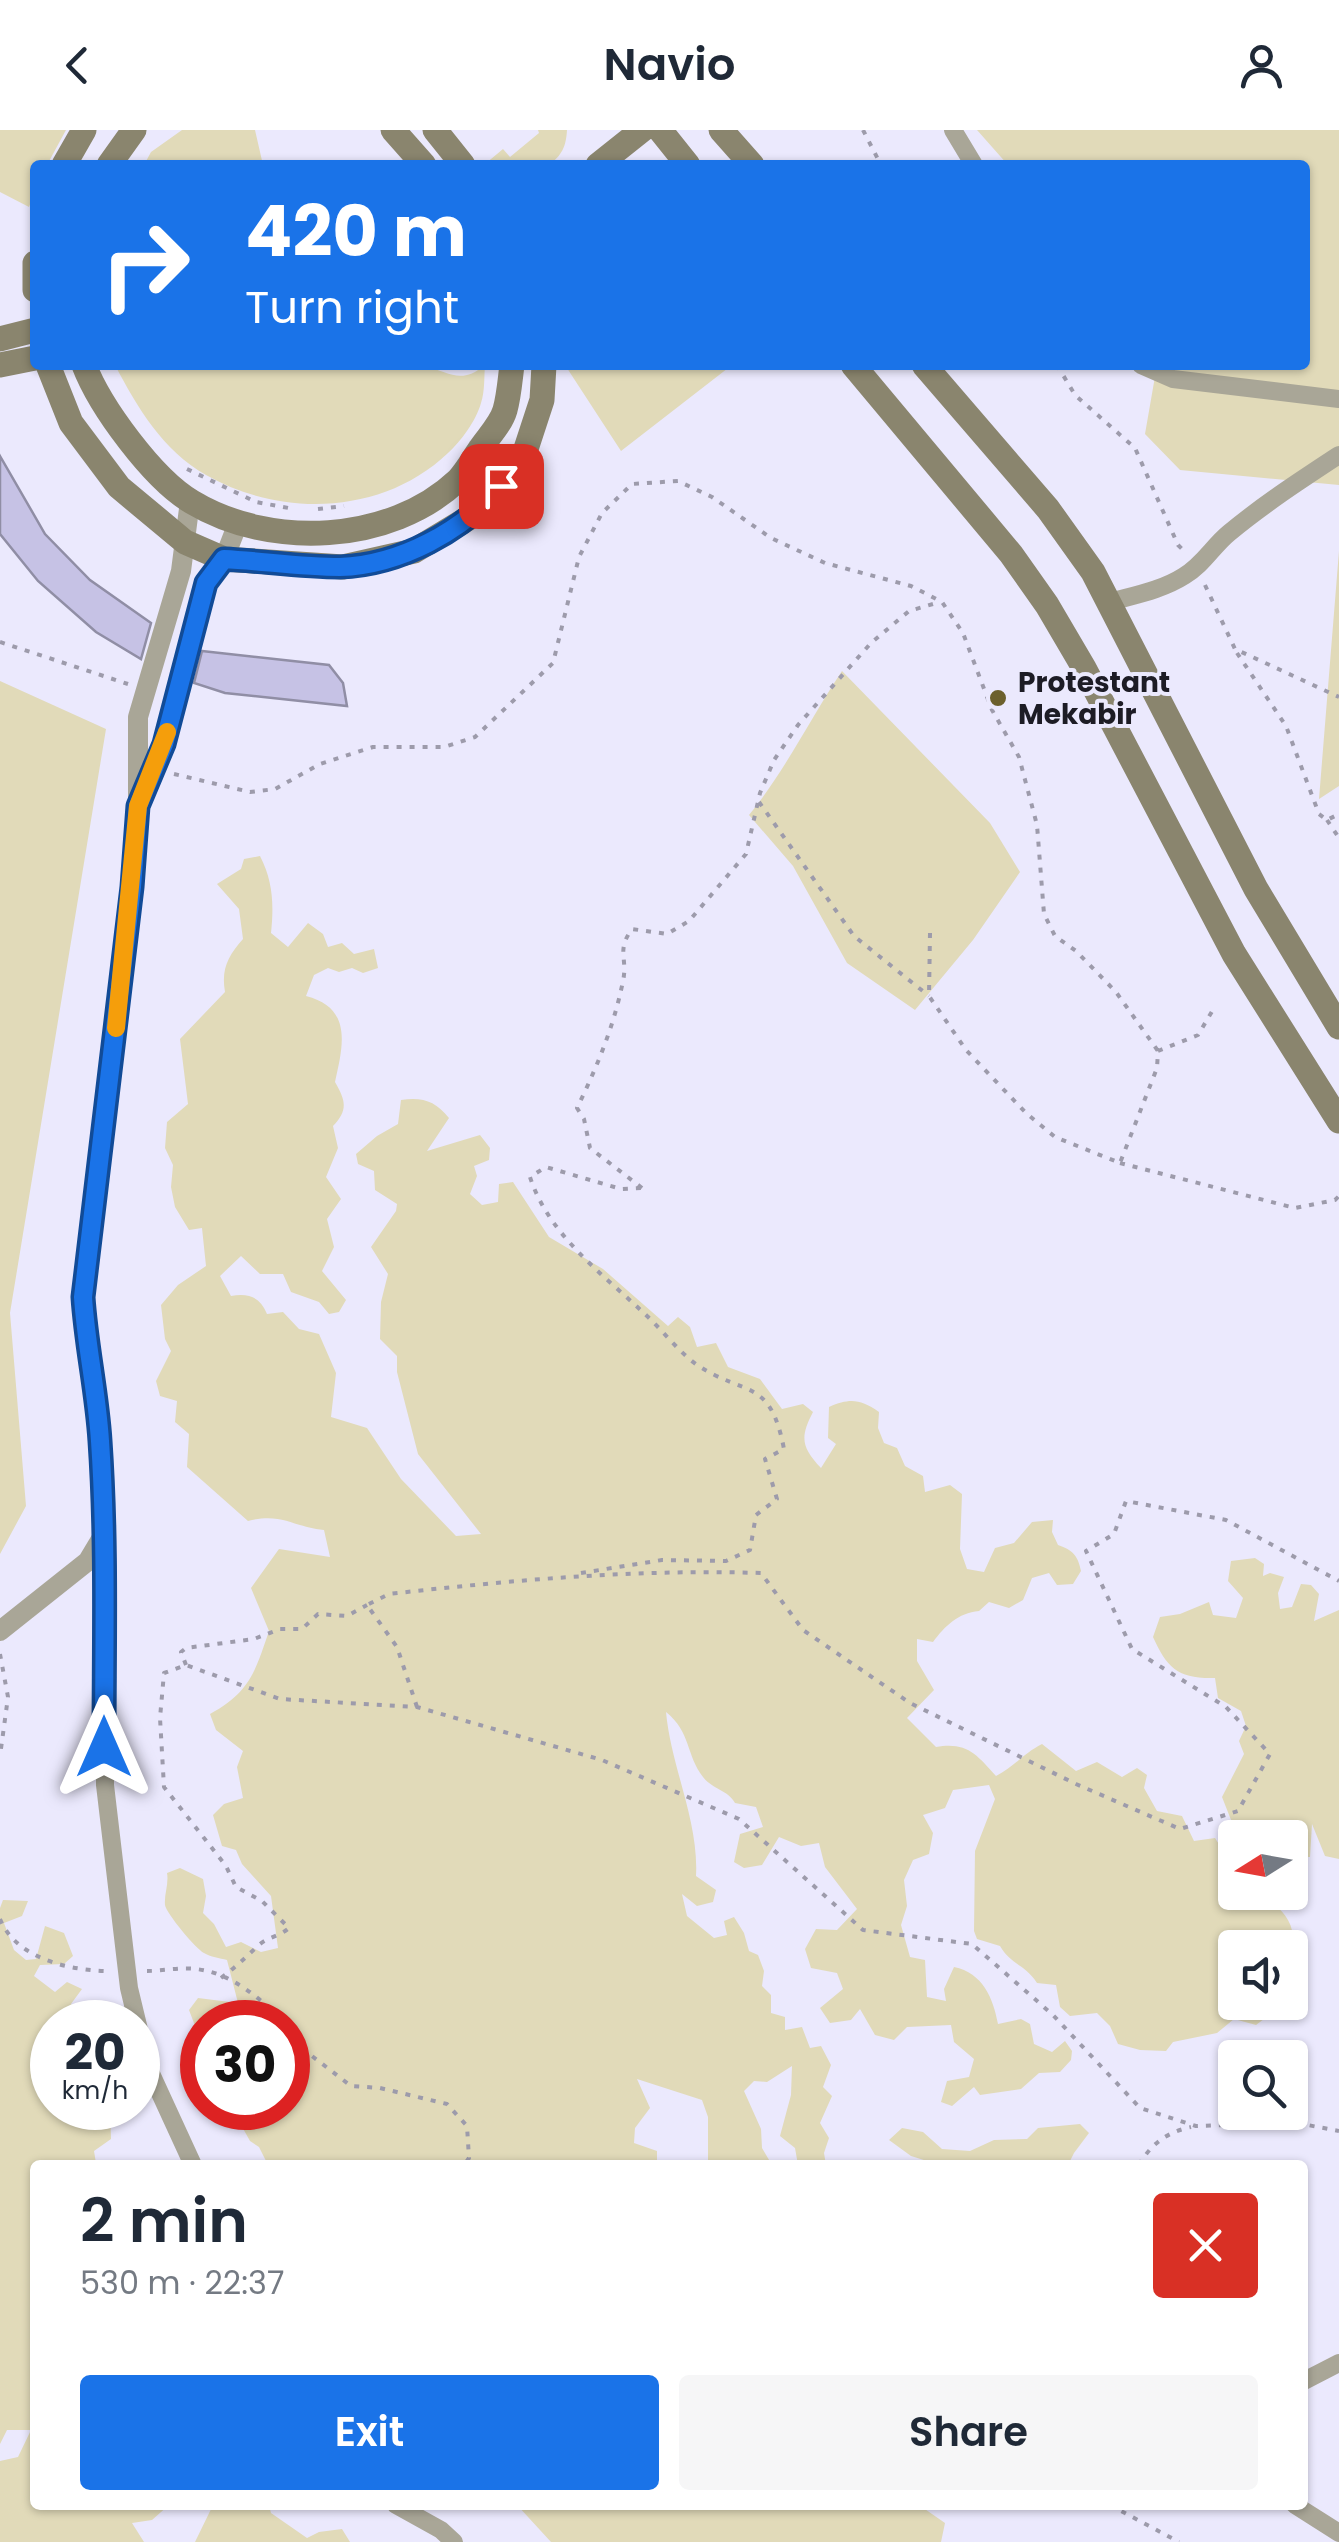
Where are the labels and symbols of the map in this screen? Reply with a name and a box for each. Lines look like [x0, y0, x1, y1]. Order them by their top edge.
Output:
pin [459, 444, 544, 529]
place label: Protestant Mekabir [1018, 663, 1170, 734]
marker: Protestant Mekabir [987, 687, 1009, 709]
position arrow [52, 1695, 156, 1799]
north arrow [1218, 1820, 1308, 1910]
speed limit sign: 30 [180, 2000, 310, 2130]

